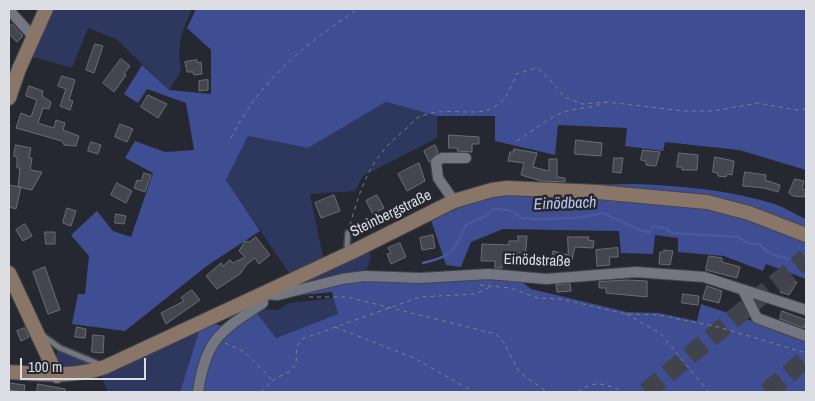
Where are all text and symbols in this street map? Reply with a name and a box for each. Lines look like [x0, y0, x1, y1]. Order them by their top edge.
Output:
street label: Steinbergstraße [347, 187, 435, 241]
water label: Einödbach [533, 193, 597, 215]
street label: Einödstraße [503, 251, 571, 271]
scale bar [22, 348, 149, 380]
text: 100 m [28, 356, 62, 377]

